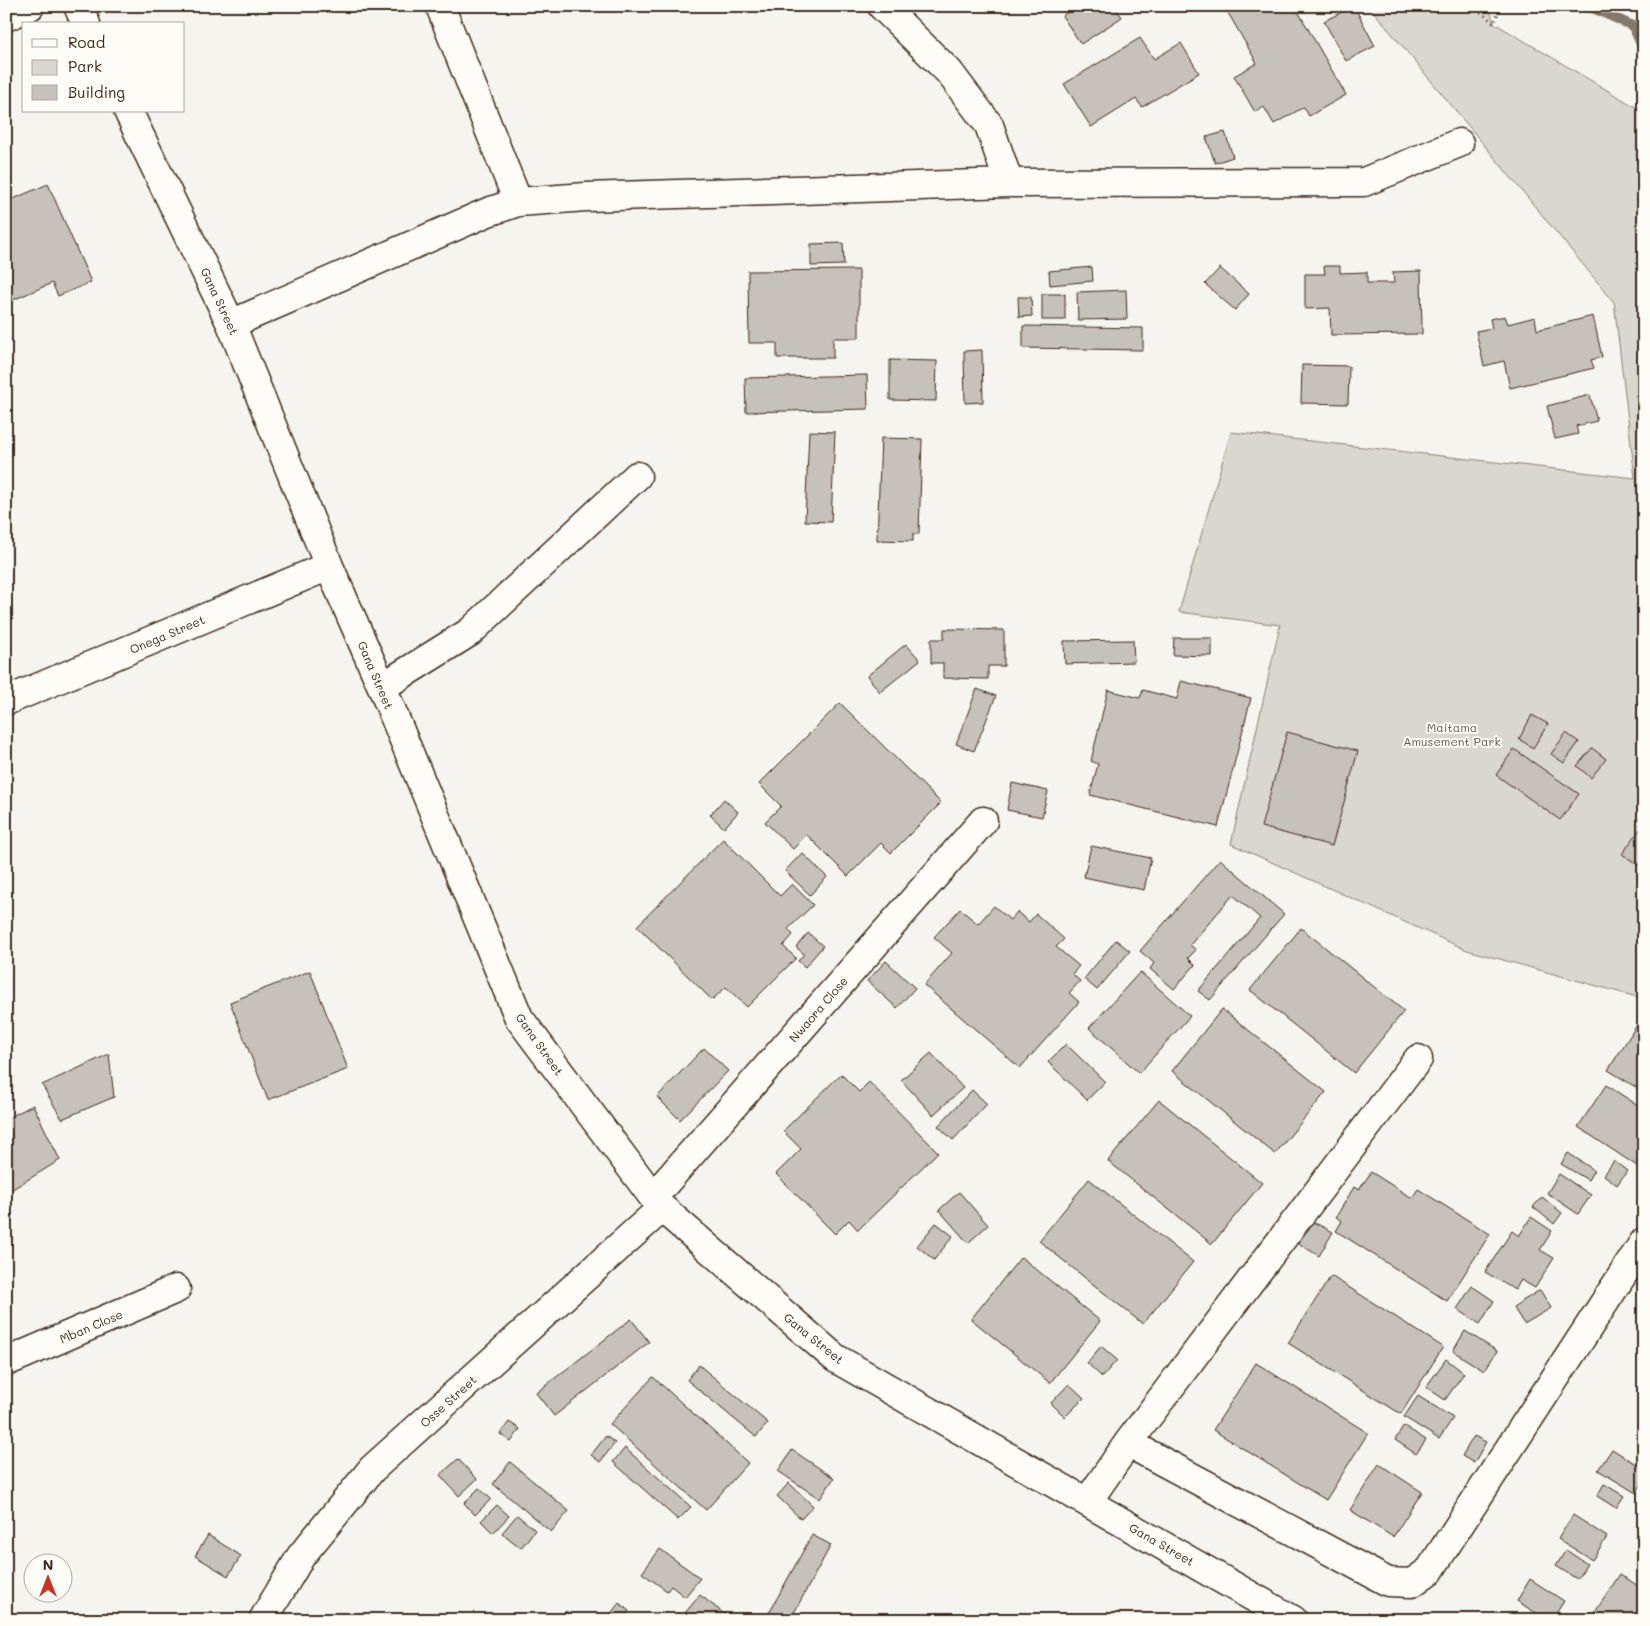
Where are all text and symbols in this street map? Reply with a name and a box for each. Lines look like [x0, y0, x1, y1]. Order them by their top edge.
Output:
legend [22, 22, 185, 112]
text: Road [68, 32, 105, 52]
text: Park [68, 56, 102, 76]
text: Building [68, 82, 125, 102]
street label: Gana Street [197, 265, 243, 337]
street label: Onega Street [127, 611, 207, 657]
street label: Gana Street [354, 638, 398, 712]
park label: Maitama Amusement Park [1403, 719, 1501, 749]
street label: Nwaora Close [785, 973, 851, 1045]
street label: Gana Street [513, 1010, 567, 1078]
street label: Mban Close [57, 1306, 125, 1346]
street label: Gana Street [781, 1309, 847, 1367]
street label: Osse Street [416, 1371, 480, 1431]
street label: Gana Street [1127, 1519, 1197, 1569]
north arrow [22, 1554, 72, 1604]
text: N [43, 1555, 53, 1574]

